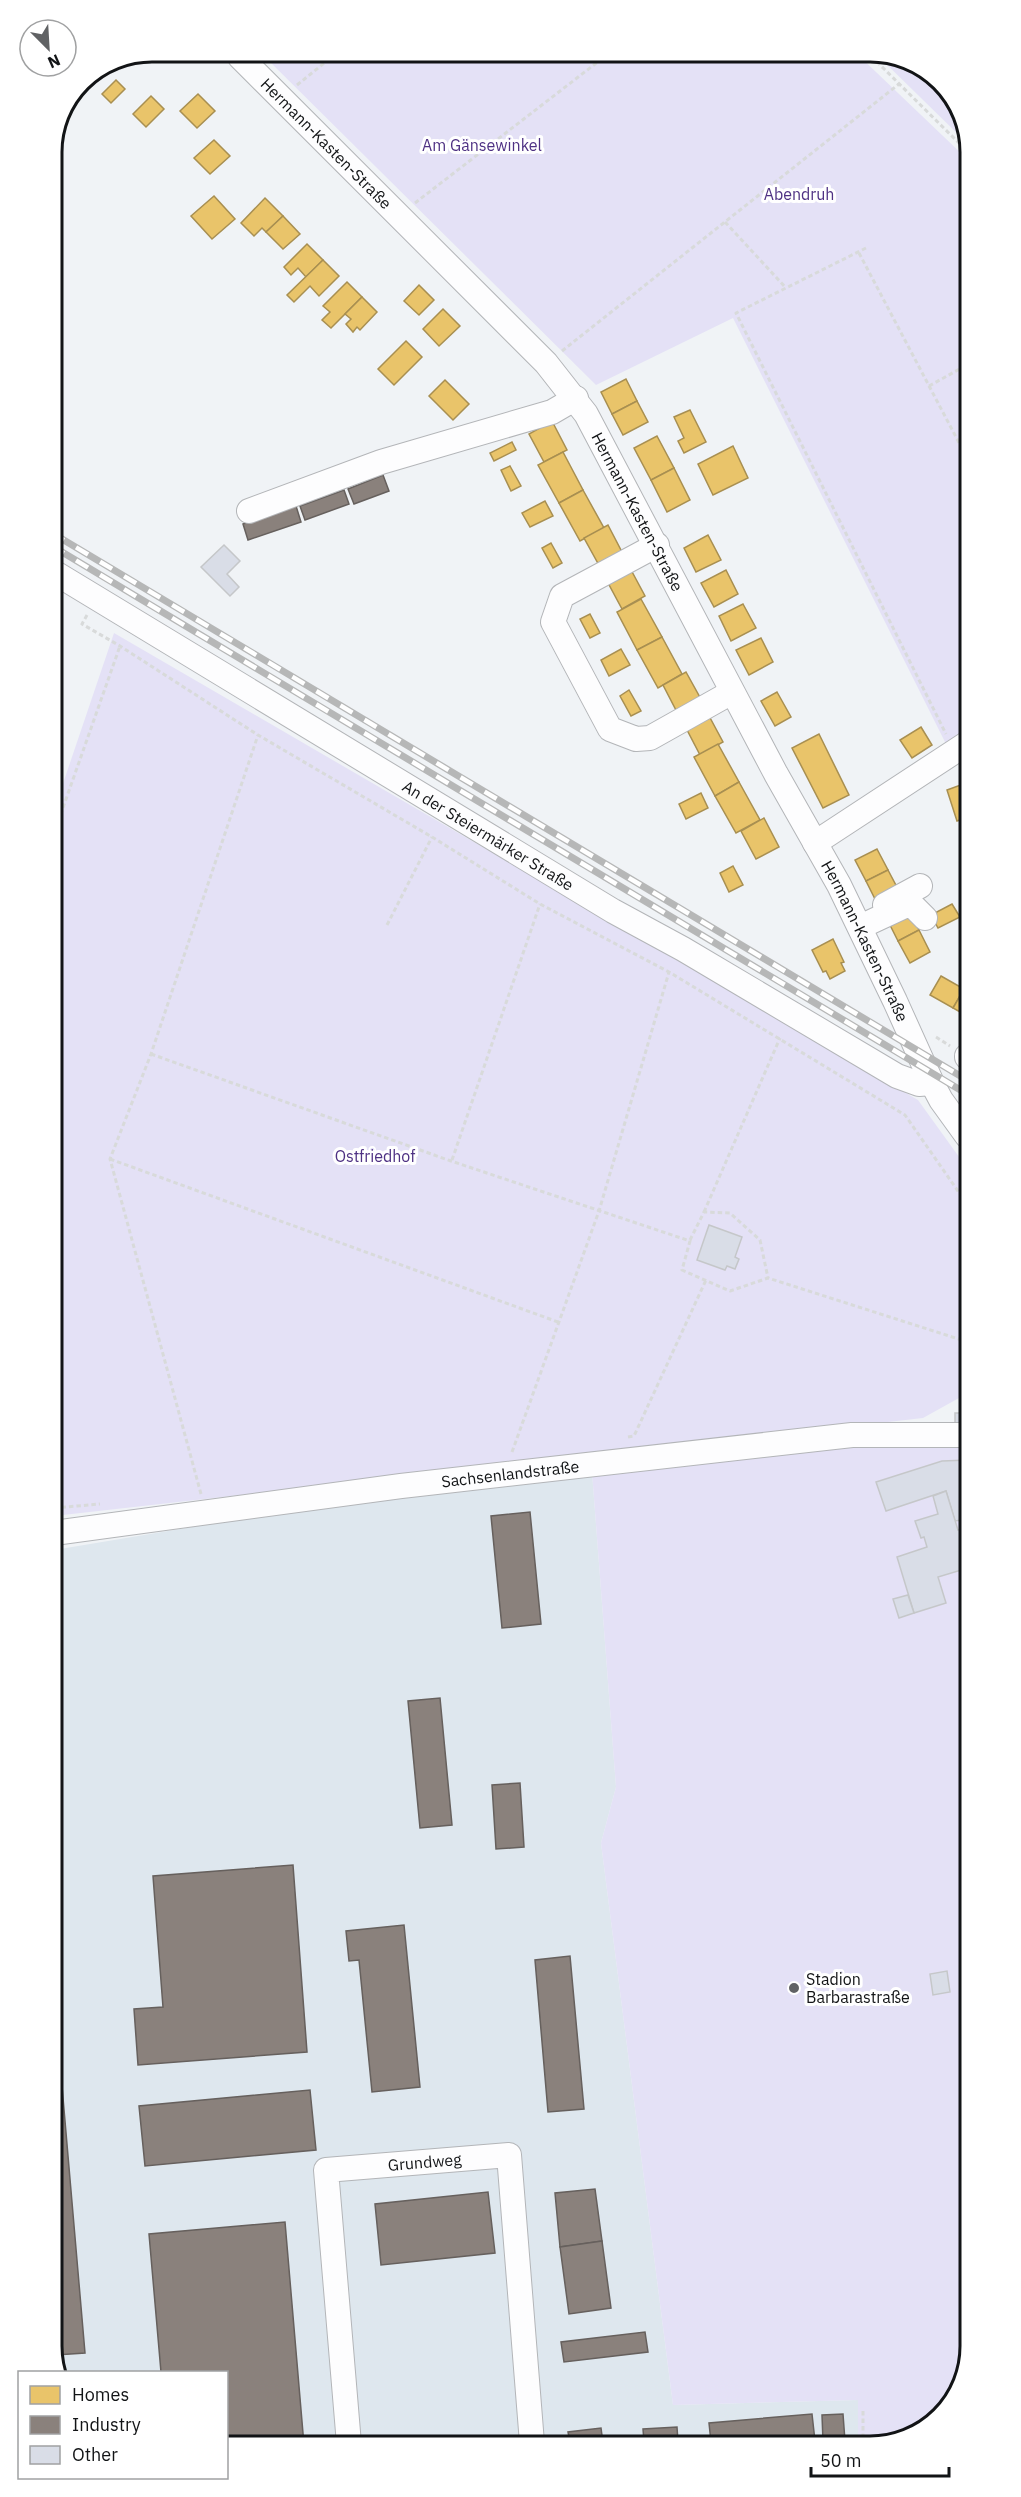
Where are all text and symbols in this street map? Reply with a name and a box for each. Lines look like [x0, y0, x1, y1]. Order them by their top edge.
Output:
north arrow [18, 18, 78, 78]
text: N [45, 50, 63, 73]
street label: Hermann-Kasten-Straße [257, 74, 396, 213]
park label: Am Gänsewinkel [422, 135, 542, 155]
park label: Abendruh [764, 184, 834, 204]
street label: Hermann-Kasten-Straße [587, 429, 688, 595]
street label: An der Steiermärker Straße [399, 776, 578, 895]
street label: Hermann-Kasten-Straße [817, 857, 913, 1025]
park label: Ostfriedhof [335, 1146, 415, 1166]
street label: Sachsenlandstraße [440, 1456, 580, 1491]
place label: Stadion Barbarastraße [806, 1969, 910, 2007]
marker: Stadion Barbarastraße [787, 1981, 801, 1995]
street label: Grundweg [387, 2149, 463, 2175]
legend [18, 2371, 228, 2479]
text: Homes [72, 2383, 129, 2406]
text: Industry [72, 2413, 141, 2436]
scale bar [811, 2440, 949, 2478]
text: Other [72, 2443, 118, 2466]
text: 50 m [820, 2449, 862, 2472]

